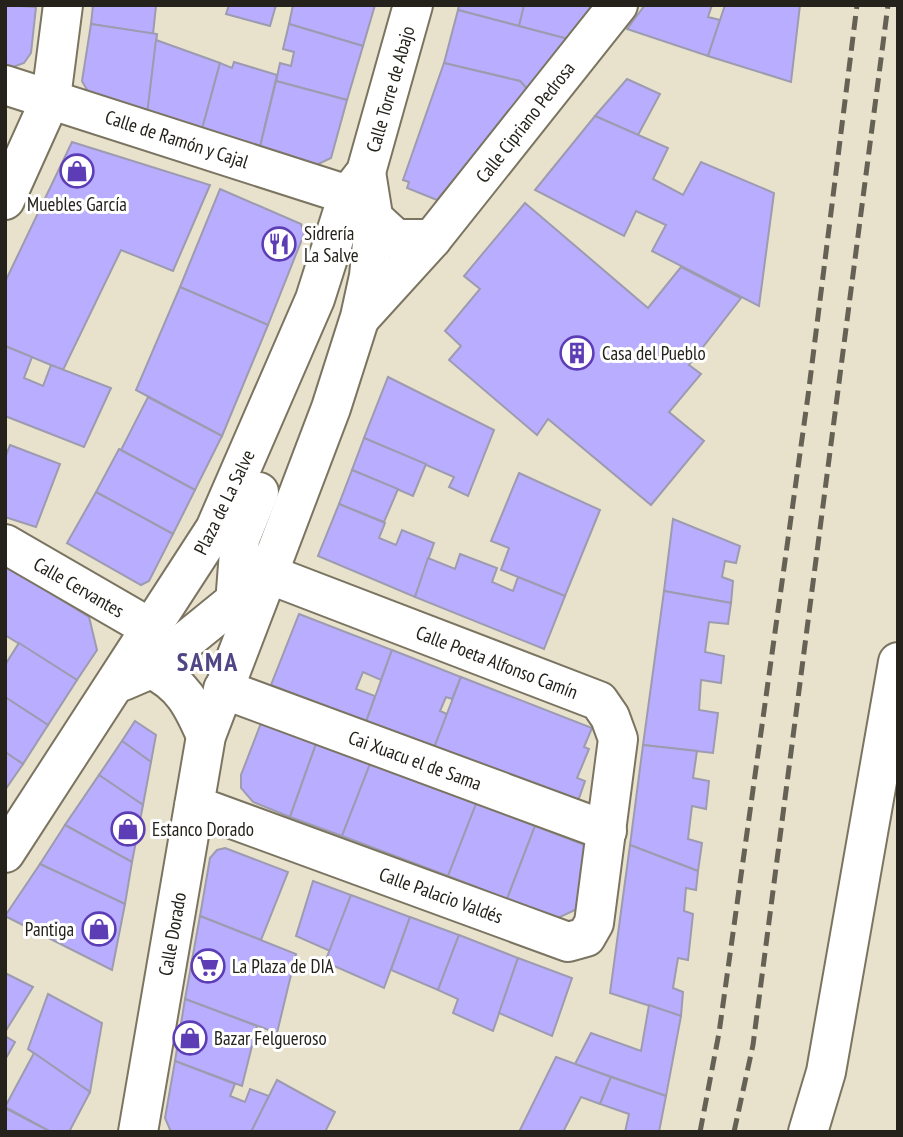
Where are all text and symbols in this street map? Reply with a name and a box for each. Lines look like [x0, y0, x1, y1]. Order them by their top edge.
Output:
street label: Calle Torre de Abajo [361, 23, 419, 155]
street label: Calle Cipriano Pedrosa [470, 57, 580, 187]
street label: Calle de Ramón y Cajal [102, 105, 252, 174]
shop icon: Muebles García [58, 152, 96, 190]
place label: Muebles García [27, 192, 127, 216]
place label: Sidrería La Salve [304, 221, 359, 267]
restaurant icon: Sidrería La Salve [260, 225, 298, 263]
building icon: Casa del Pueblo [558, 334, 596, 372]
place label: Casa del Pueblo [602, 341, 706, 365]
street label: Plaza de La Salve [188, 445, 260, 558]
street label: Calle Cervantes [29, 551, 129, 623]
street label: Calle Poeta Alfonso Camín [413, 620, 581, 704]
district label: SAMA [177, 645, 239, 678]
street label: Cai Xuacu el de Sama [345, 725, 485, 795]
shop icon: Estanco Dorado [109, 810, 147, 848]
place label: Estanco Dorado [152, 817, 254, 841]
street label: Calle Palacio Valdés [376, 862, 506, 928]
street label: Calle Dorado [153, 890, 191, 978]
shop icon: Pantiga [80, 910, 118, 948]
place label: Pantiga [25, 917, 74, 941]
supermarket icon: La Plaza de DIA [189, 947, 227, 985]
place label: La Plaza de DIA [232, 954, 334, 978]
shop icon: Bazar Felgueroso [171, 1019, 209, 1057]
place label: Bazar Felgueroso [214, 1026, 327, 1050]

